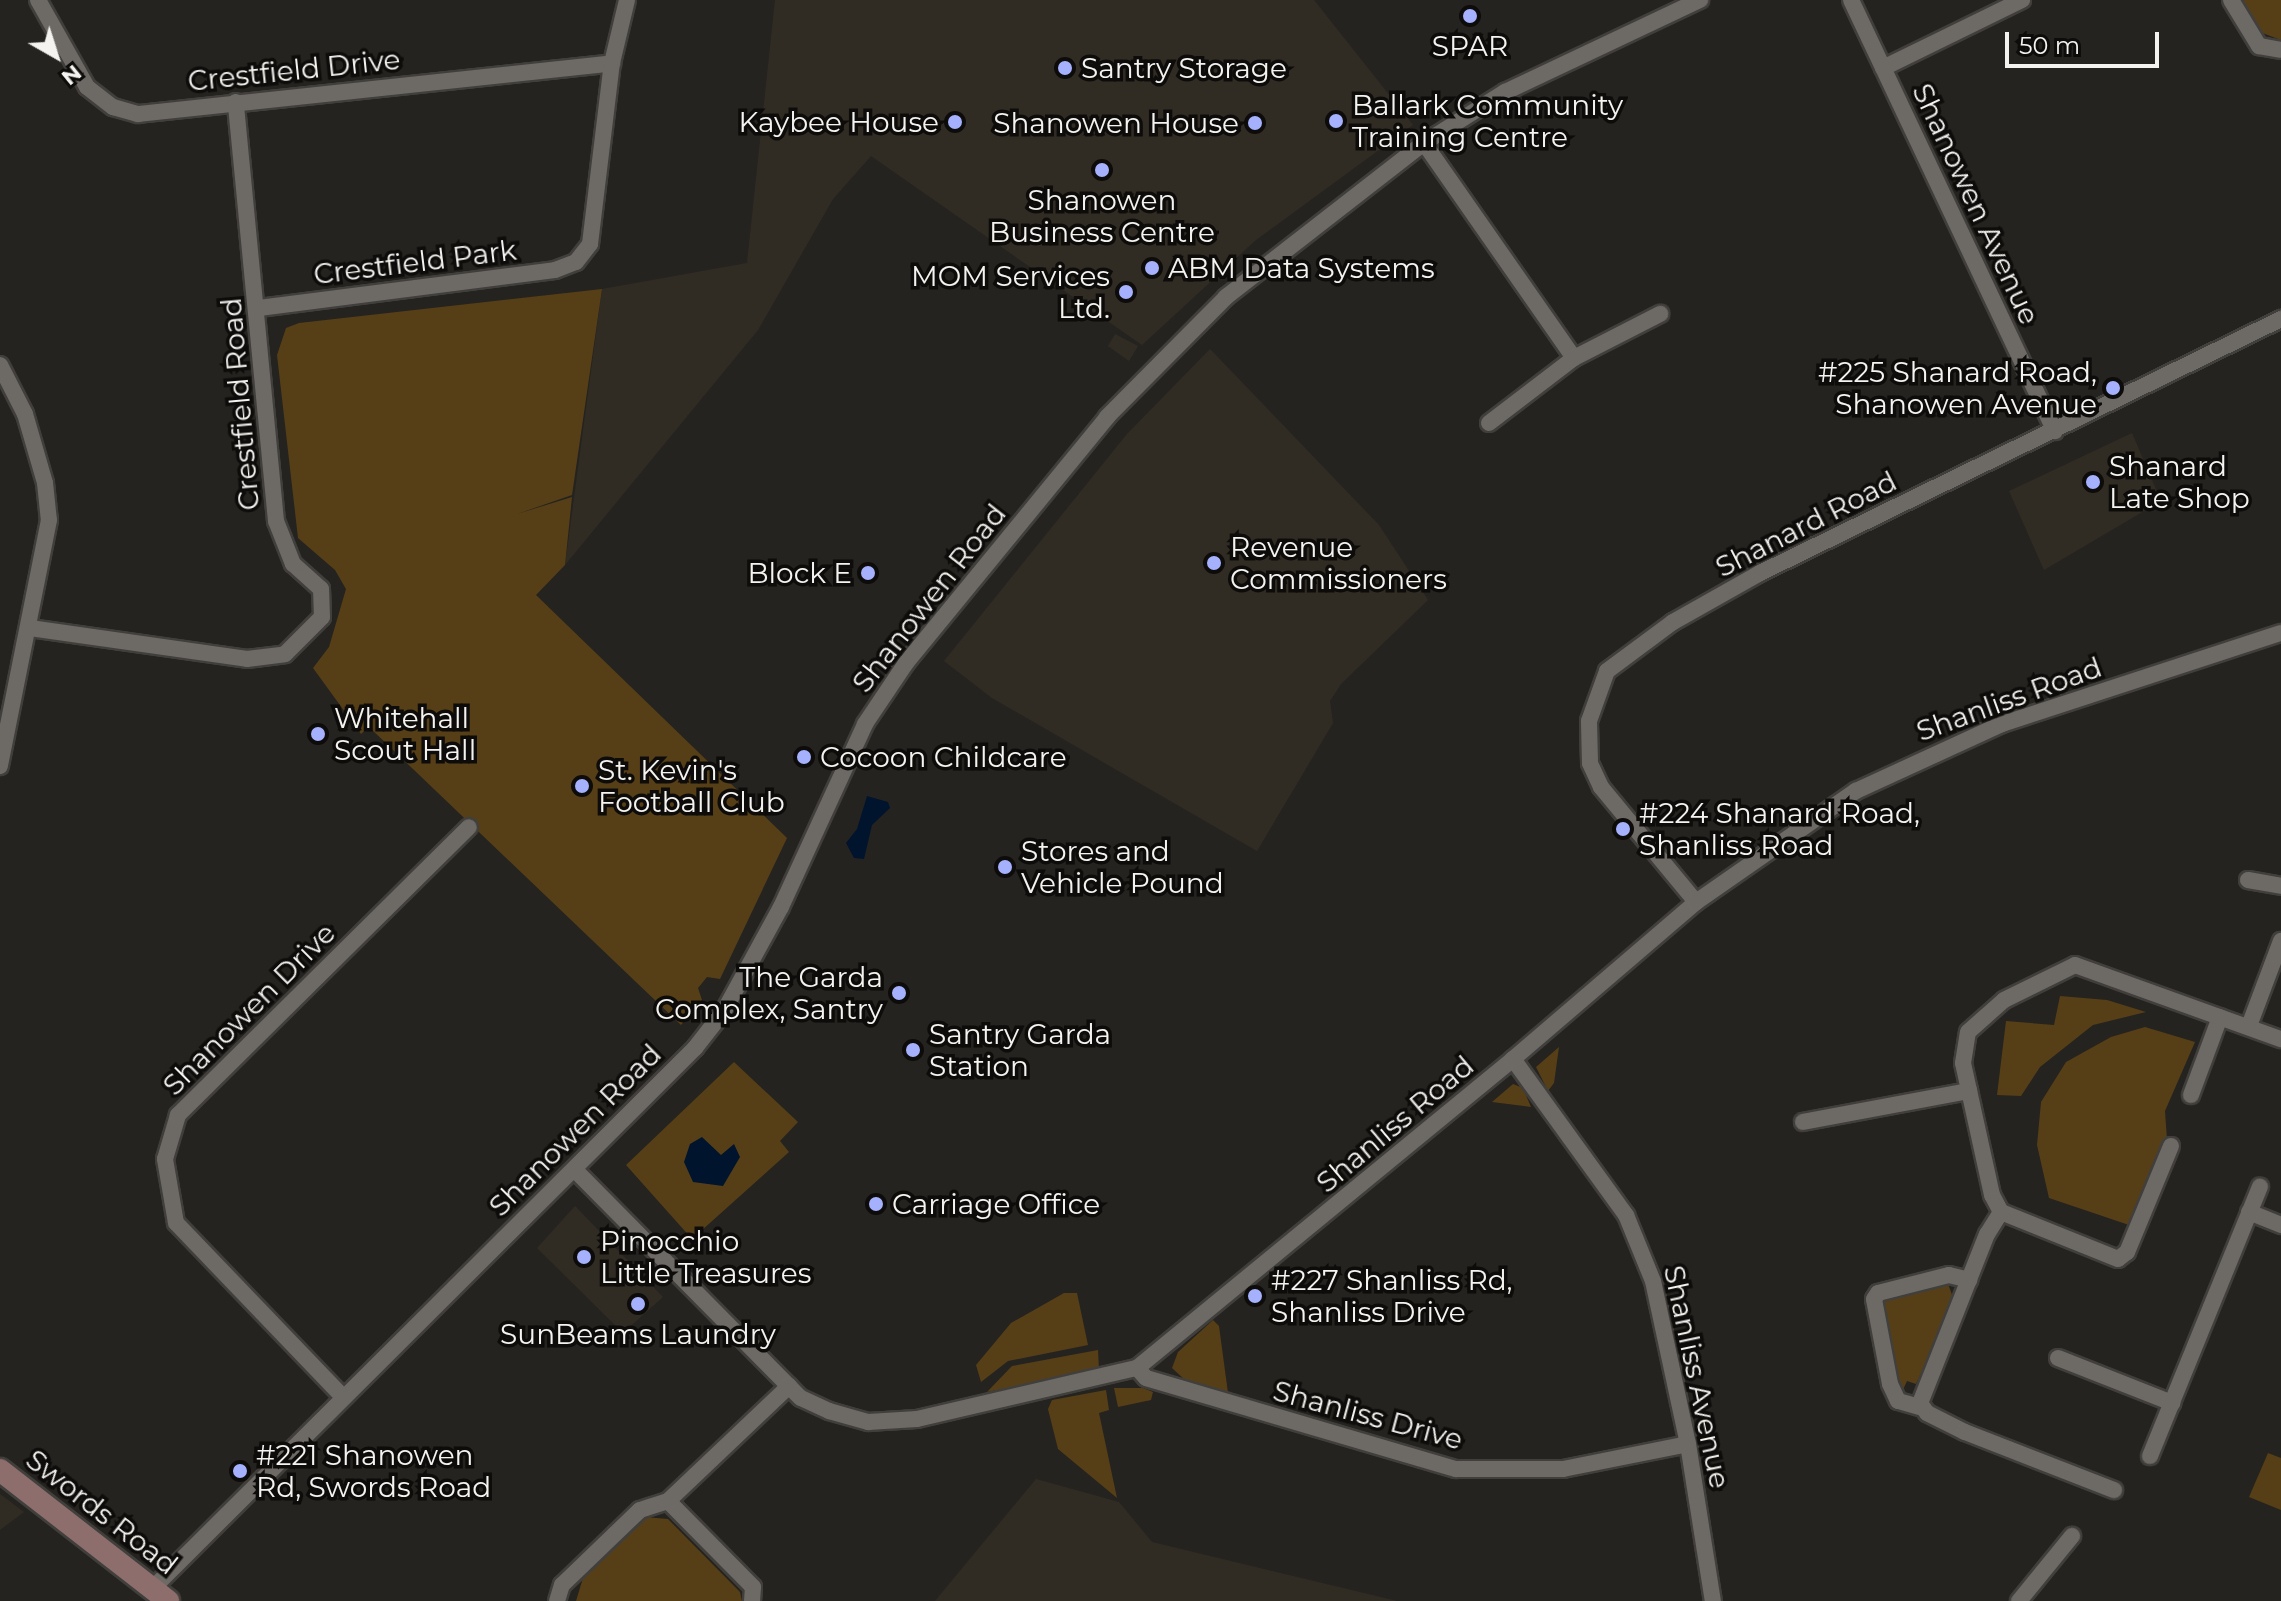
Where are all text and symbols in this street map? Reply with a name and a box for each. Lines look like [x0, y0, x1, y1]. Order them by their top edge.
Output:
marker: SPAR [1461, 7, 1479, 25]
north arrow [16, 16, 96, 96]
scale bar [2009, 16, 2163, 66]
place label: SPAR [1432, 29, 1508, 63]
text: 50 m [2019, 31, 2080, 60]
street label: Crestfield Drive [186, 42, 402, 98]
place label: Santry Storage [1081, 51, 1287, 85]
text: N [56, 59, 87, 91]
marker: Santry Storage [1056, 59, 1074, 77]
street label: Shanowen Avenue [1905, 78, 2047, 330]
place label: Ballark Community Training Centre [1352, 88, 1623, 154]
place label: Kaybee House [738, 105, 939, 139]
place label: Shanowen House [993, 106, 1239, 140]
marker: Ballark Community Training Centre [1327, 112, 1345, 130]
marker: Kaybee House [946, 113, 964, 131]
marker: Shanowen House [1246, 114, 1264, 132]
marker: Shanowen Business Centre [1093, 161, 1111, 179]
place label: Shanowen Business Centre [989, 183, 1215, 249]
street label: Crestfield Park [312, 233, 518, 291]
place label: ABM Data Systems [1168, 251, 1435, 285]
place label: MOM Services Ltd. [911, 259, 1110, 325]
marker: ABM Data Systems [1143, 259, 1161, 277]
marker: MOM Services Ltd. [1117, 283, 1135, 301]
street label: Crestfield Road [214, 296, 266, 512]
place label: #225 Shanard Road, Shanowen Avenue [1818, 355, 2097, 421]
marker: #225 Shanard Road, Shanowen Avenue [2104, 379, 2122, 397]
place label: Shanard Late Shop [2109, 449, 2250, 515]
street label: Shanard Road [1710, 464, 1902, 584]
marker: Shanard Late Shop [2084, 473, 2102, 491]
street label: Shanowen Road [845, 497, 1013, 699]
place label: Revenue Commissioners [1230, 530, 1447, 596]
marker: Revenue Commissioners [1205, 554, 1223, 572]
place label: Block E [747, 556, 852, 590]
marker: Block E [859, 564, 877, 582]
street label: Shanliss Road [1912, 650, 2106, 748]
place label: Whitehall Scout Hall [334, 701, 476, 767]
marker: Whitehall Scout Hall [309, 725, 327, 743]
place label: Cocoon Childcare [820, 740, 1067, 774]
marker: Cocoon Childcare [795, 748, 813, 766]
place label: St. Kevin's Football Club [598, 753, 785, 819]
marker: St. Kevin's Football Club [573, 777, 591, 795]
place label: #224 Shanard Road, Shanliss Road [1639, 796, 1920, 862]
marker: #224 Shanard Road, Shanliss Road [1614, 820, 1632, 838]
place label: Stores and Vehicle Pound [1021, 834, 1224, 900]
marker: Stores and Vehicle Pound [996, 858, 1014, 876]
street label: Shanowen Drive [156, 916, 342, 1102]
place label: The Garda Complex, Santry [655, 960, 883, 1026]
marker: The Garda Complex, Santry [890, 984, 908, 1002]
place label: Santry Garda Station [929, 1017, 1111, 1083]
street label: Shanowen Road [482, 1037, 668, 1223]
marker: Santry Garda Station [904, 1041, 922, 1059]
street label: Shanliss Road [1310, 1049, 1480, 1199]
place label: Carriage Office [892, 1187, 1100, 1221]
marker: Carriage Office [867, 1195, 885, 1213]
place label: Pinocchio Little Treasures [600, 1224, 811, 1290]
marker: Pinocchio Little Treasures [575, 1248, 593, 1266]
street label: Shanliss Avenue [1657, 1262, 1737, 1492]
place label: #227 Shanliss Rd, Shanliss Drive [1271, 1263, 1513, 1329]
marker: #227 Shanliss Rd, Shanliss Drive [1246, 1287, 1264, 1305]
marker: SunBeams Laundry [629, 1295, 647, 1313]
place label: SunBeams Laundry [500, 1317, 776, 1351]
street label: Shanliss Drive [1270, 1374, 1466, 1456]
place label: #221 Shanowen Rd, Swords Road [256, 1438, 491, 1504]
street label: Swords Road [20, 1443, 184, 1581]
marker: #221 Shanowen Rd, Swords Road [231, 1462, 249, 1480]

